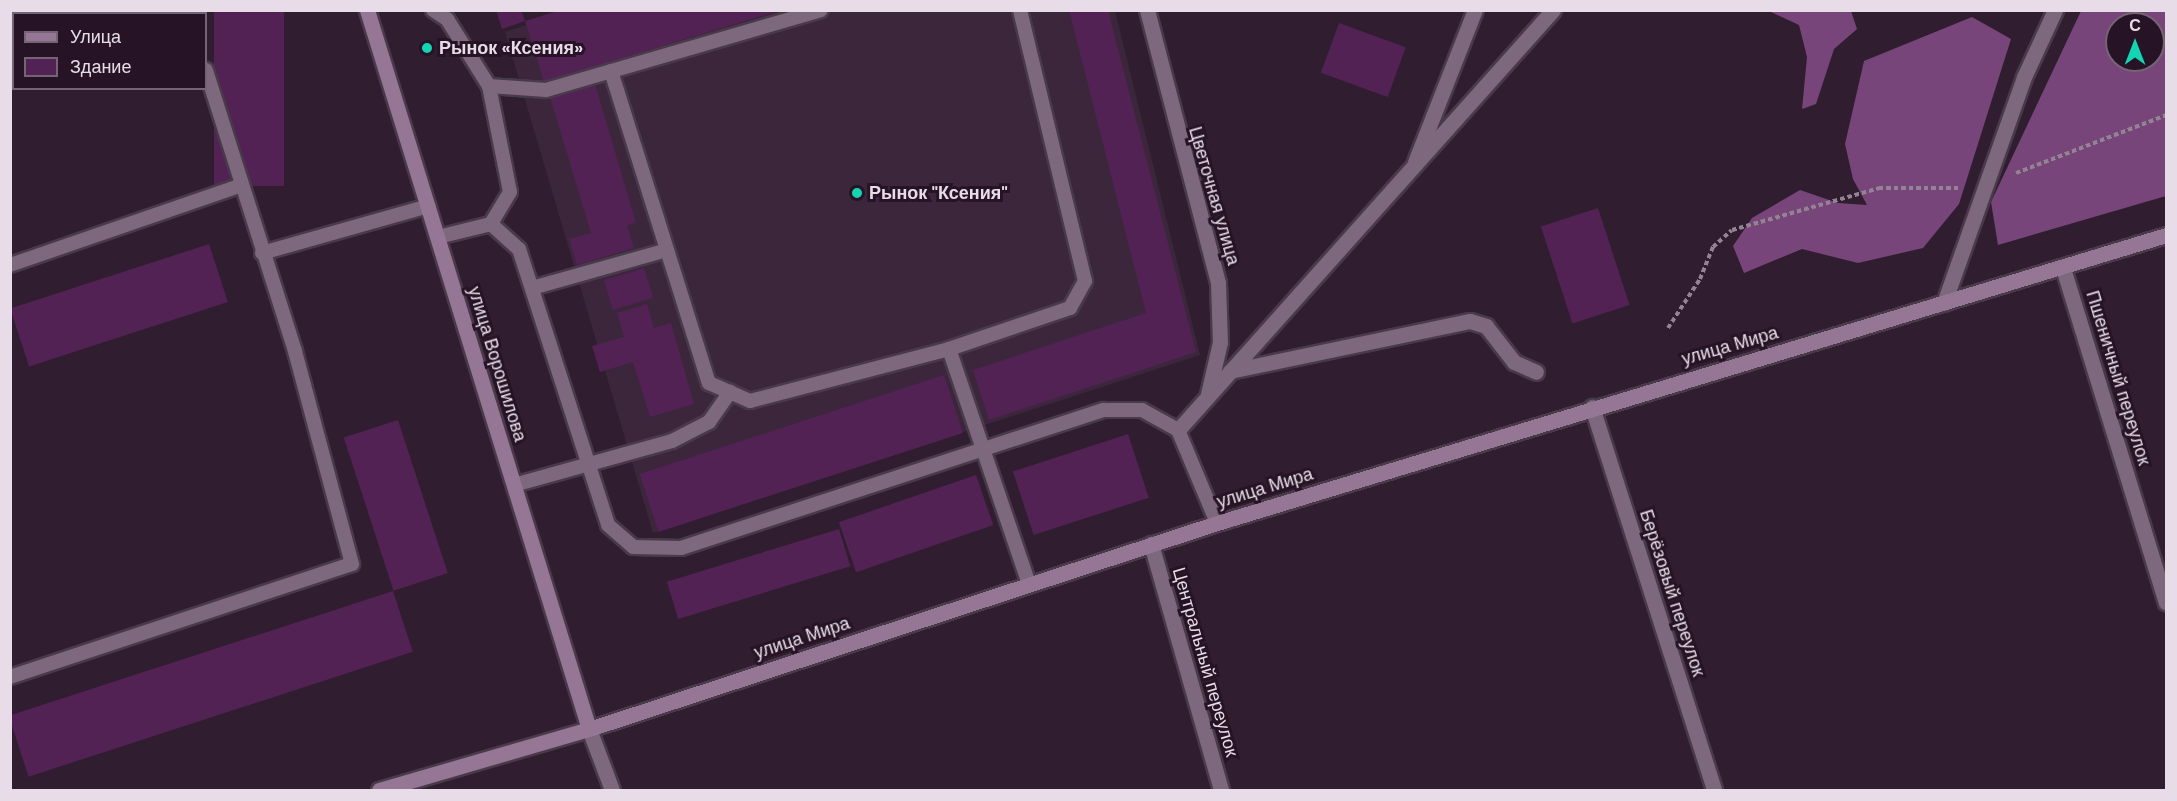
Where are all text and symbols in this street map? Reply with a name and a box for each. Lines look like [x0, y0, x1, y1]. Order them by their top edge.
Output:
legend [12, 12, 207, 90]
north arrow [2105, 12, 2165, 72]
text: С [2129, 15, 2141, 36]
text: Улица [70, 25, 121, 49]
place label: Рынок «Ксения» [439, 37, 583, 59]
marker: Рынок «Ксения» [420, 41, 434, 55]
text: Здание [70, 55, 131, 79]
street label: Цветочная улица [1184, 124, 1244, 268]
place label: Рынок "Ксения" [869, 182, 1008, 204]
marker: Рынок "Ксения" [850, 186, 864, 200]
street label: улица Ворошилова [463, 284, 531, 444]
street label: Пшеничный переулок [2081, 288, 2155, 468]
street label: улица Мира [1679, 322, 1781, 370]
street label: улица Мира [1214, 463, 1316, 513]
street label: Берёзовый переулок [1635, 507, 1709, 679]
street label: Центральный переулок [1168, 565, 1242, 759]
street label: улица Мира [751, 612, 853, 664]

